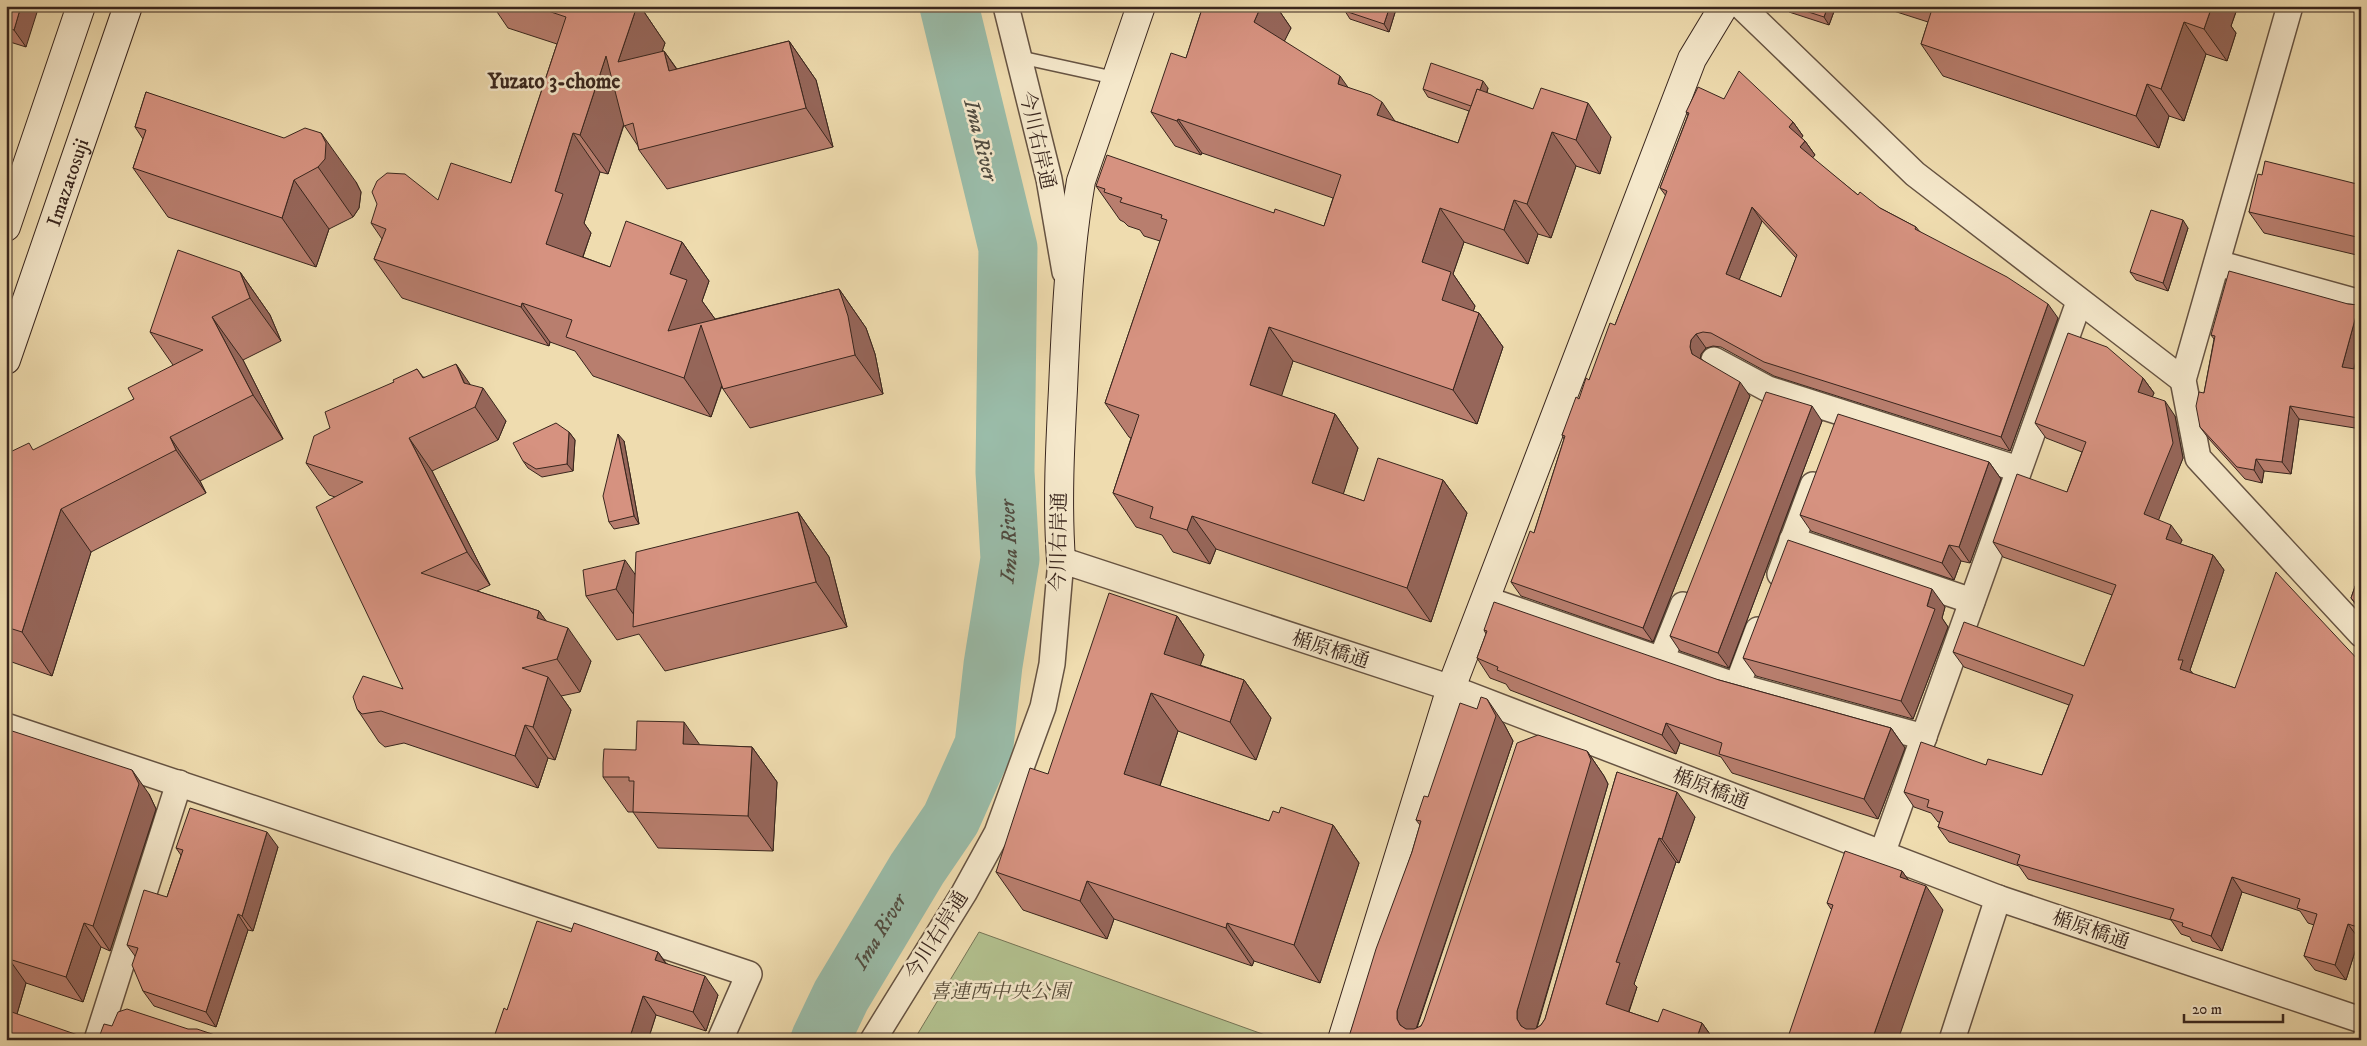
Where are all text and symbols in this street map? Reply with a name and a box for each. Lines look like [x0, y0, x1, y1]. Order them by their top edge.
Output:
district label: Yuzato 3-chome [487, 69, 621, 95]
street label: 今川右岸通 [1013, 89, 1060, 192]
water label: Ima River [957, 95, 1003, 185]
street label: Imazatosuji [42, 135, 95, 230]
street label: 今川右岸通 [1046, 492, 1073, 592]
water label: Ima River [994, 497, 1024, 586]
street label: 楯原橋通 [1289, 626, 1372, 675]
street label: 楯原橋通 [1669, 763, 1752, 815]
street label: 今川右岸通 [900, 887, 974, 985]
water label: Ima River [847, 888, 914, 976]
street label: 楯原橋通 [2049, 906, 2132, 955]
park label: 喜連西中央公園 [930, 980, 1073, 1005]
scale bar [2184, 991, 2283, 1023]
text: 20 m [2192, 1000, 2222, 1019]

